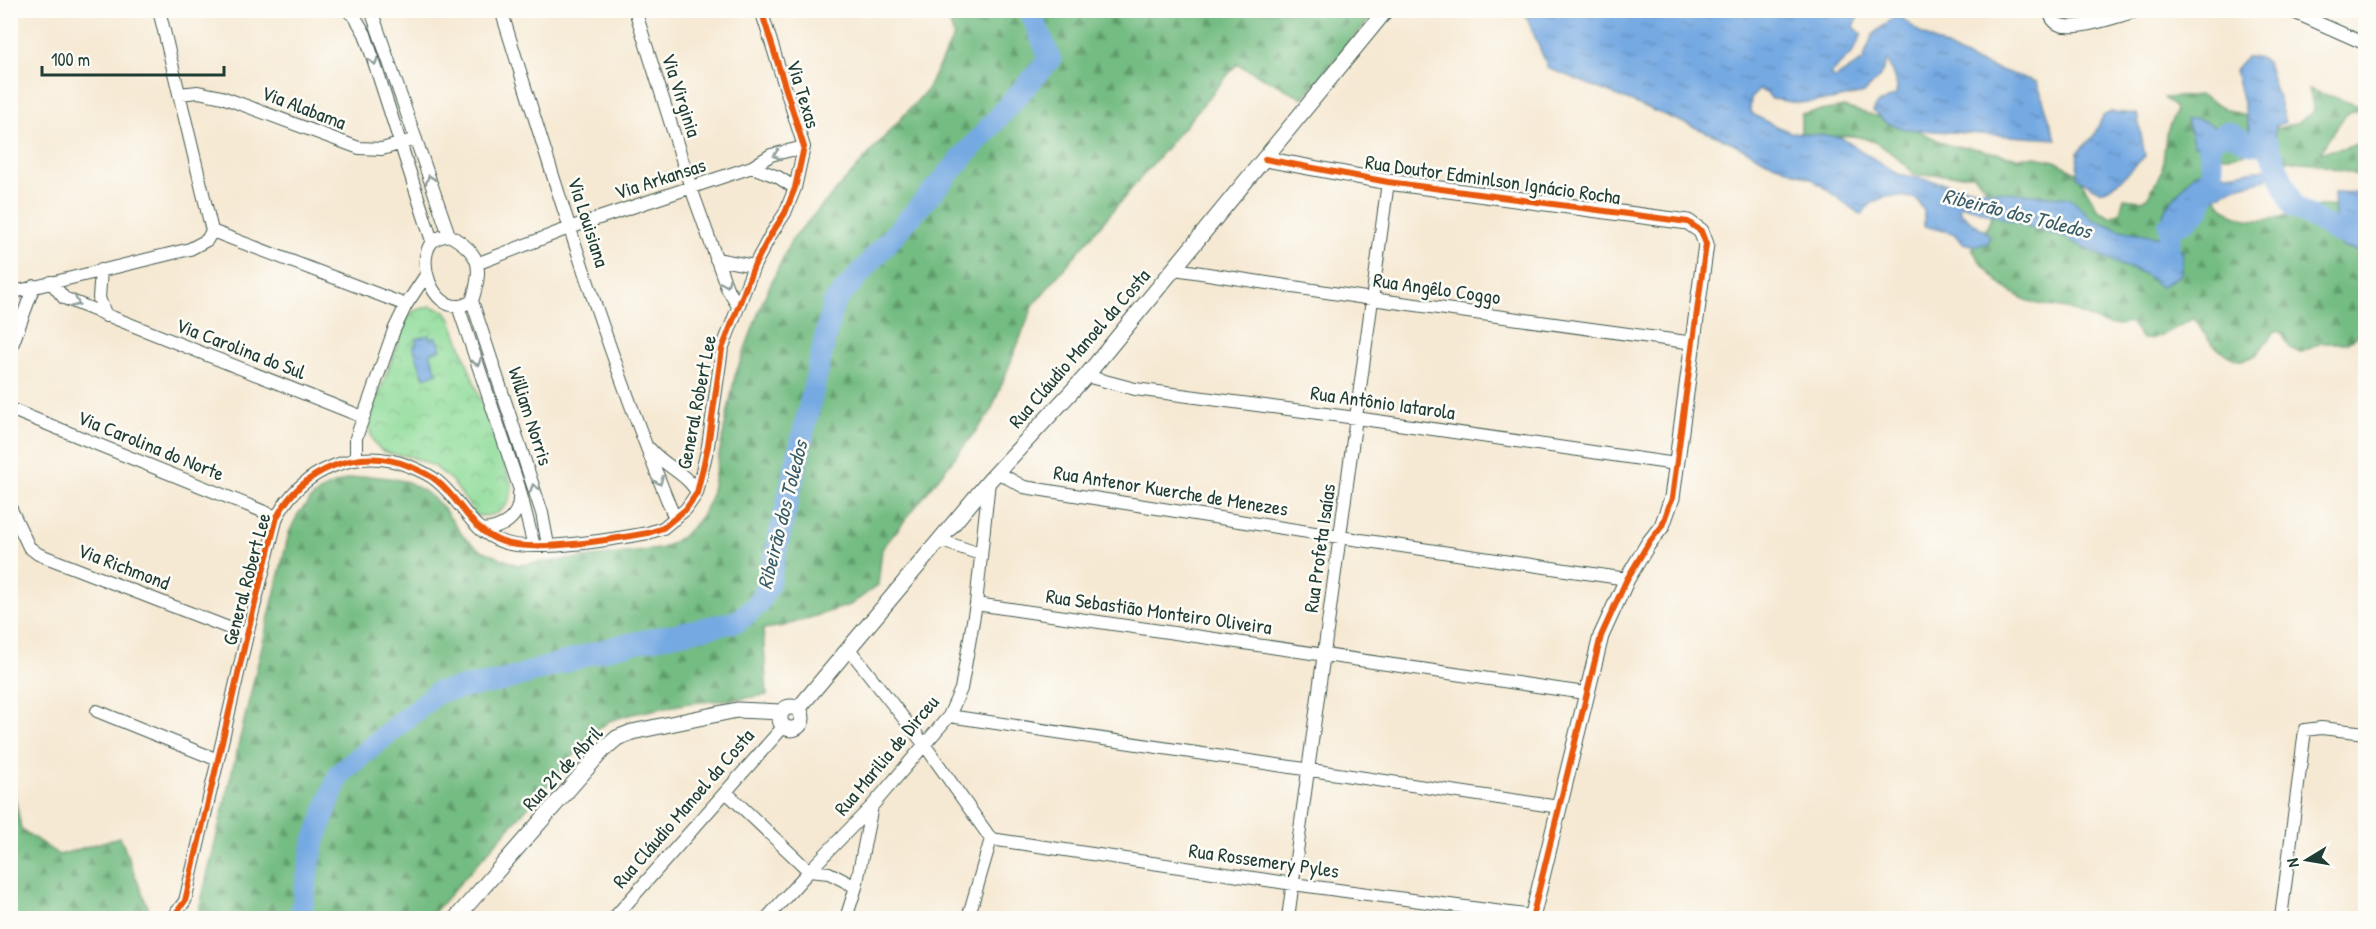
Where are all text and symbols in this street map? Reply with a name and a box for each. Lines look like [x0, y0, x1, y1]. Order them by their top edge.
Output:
scale bar [42, 39, 224, 77]
text: 100 m [51, 47, 90, 72]
street label: Via Virginia [656, 50, 708, 140]
one-way arrow [367, 55, 379, 66]
street label: Via Texas [781, 57, 827, 132]
street label: Via Alabama [258, 79, 350, 136]
one-way arrow [772, 148, 783, 160]
street label: Rua Doutor Edminlson Ignácio Rocha [1364, 148, 1622, 210]
street label: Via Arkansas [611, 151, 709, 205]
one-way arrow [424, 174, 437, 185]
street label: Via Louisiana [562, 174, 616, 271]
water label: Ribeirão dos Toledos [1940, 181, 2096, 246]
street label: Rua Cláudio Manoel da Costa [1002, 262, 1156, 433]
street label: Rua Angêlo Coggo [1372, 266, 1502, 310]
one-way arrow [719, 277, 731, 288]
one-way arrow [69, 296, 80, 308]
street label: Via Carolina do Sul [172, 311, 310, 385]
street label: General Robert Lee [670, 333, 722, 471]
one-way arrow [469, 356, 482, 367]
street label: William Norris [502, 363, 560, 469]
street label: Rua Antônio Iatarola [1309, 378, 1457, 426]
street label: Via Carolina do Norte [74, 403, 228, 487]
water label: Ribeirão dos Toledos [750, 436, 815, 592]
street label: Rua Antenor Kuerche de Menezes [1052, 458, 1290, 522]
one-way arrow [652, 476, 665, 486]
street label: Rua Profeta Isaías [1297, 482, 1341, 614]
one-way arrow [529, 483, 541, 494]
street label: General Robert Lee [215, 510, 277, 648]
street label: Via Richmond [74, 536, 174, 596]
street label: Rua Sebastião Monteiro Oliveira [1044, 582, 1274, 640]
street label: Rua Marilia de Dirceu [828, 689, 944, 821]
street label: Rua 21 de Abril [516, 719, 609, 816]
street label: Rua Cláudio Manoel da Costa [606, 722, 760, 893]
north arrow [2277, 830, 2337, 890]
street label: Rua Rossemery Pyles [1187, 836, 1341, 884]
text: N [2281, 856, 2304, 869]

